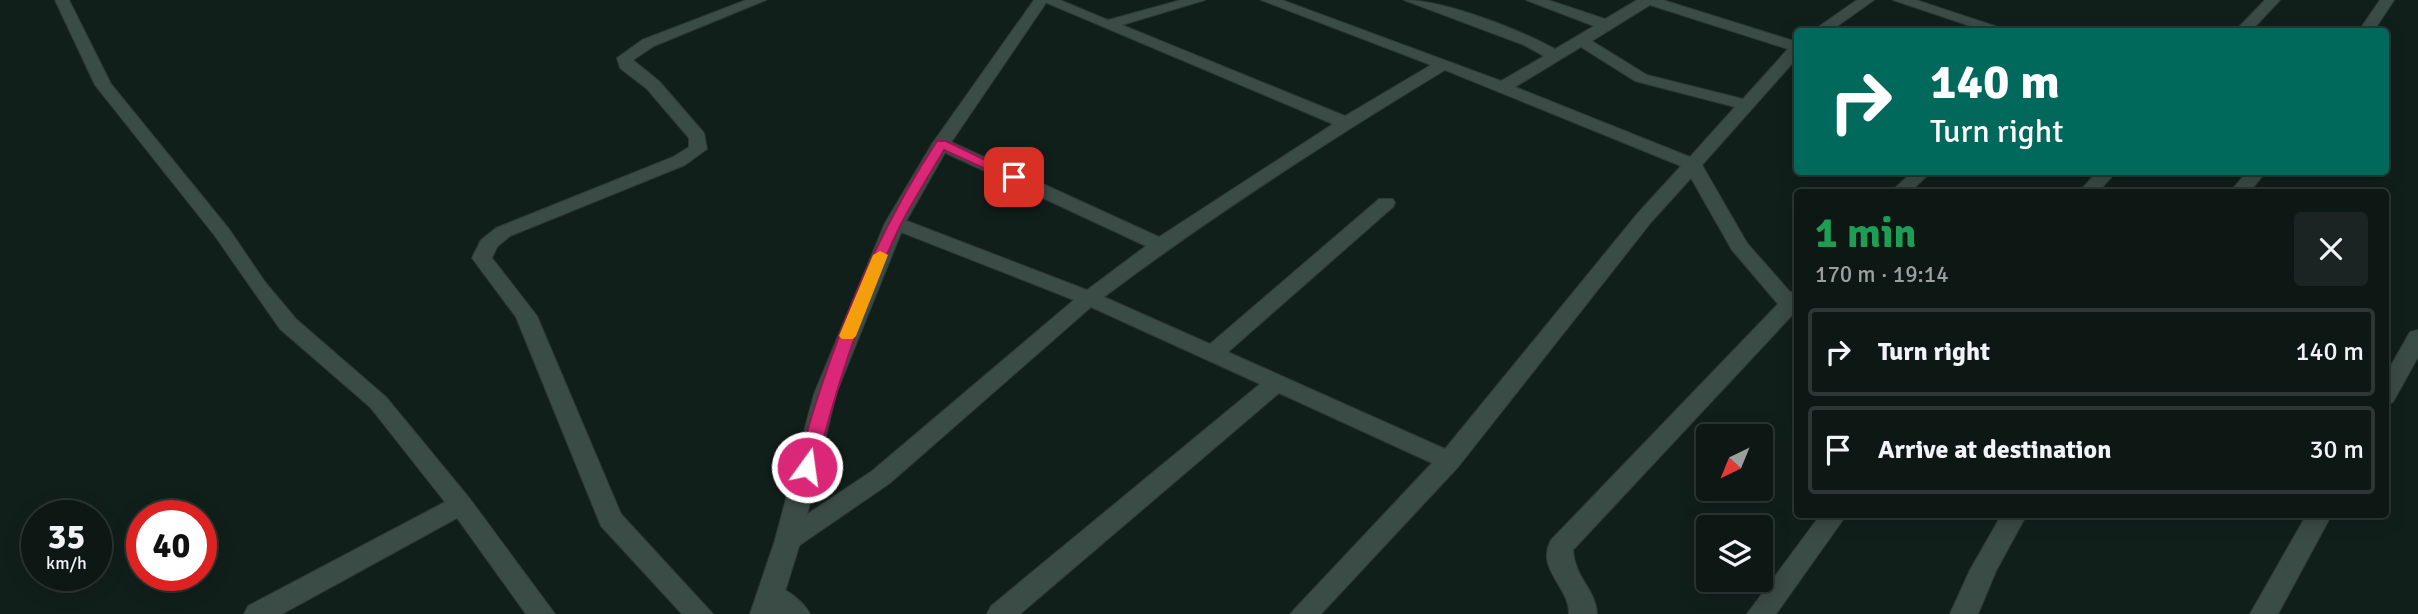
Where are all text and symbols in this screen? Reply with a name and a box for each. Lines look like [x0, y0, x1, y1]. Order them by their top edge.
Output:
text: 140 m [1930, 52, 2060, 112]
icon: right [1815, 56, 1906, 147]
text: Turn right [1930, 112, 2063, 151]
pin [984, 147, 1044, 207]
icon: arrive [995, 158, 1033, 196]
text: 1 min [1815, 208, 1916, 259]
button: close [2294, 212, 2368, 286]
text: 170 m · 19:14 [1815, 260, 1949, 289]
icon: right [1819, 333, 1857, 371]
text: Turn right [1878, 336, 1990, 368]
text: 140 m [2295, 336, 2364, 368]
north arrow [1696, 424, 1773, 500]
map controls [1696, 424, 1773, 592]
position arrow [770, 430, 844, 504]
icon: arrive [1819, 431, 1857, 469]
text: Arrive at destination [1878, 434, 2111, 466]
text: 30 m [2309, 434, 2364, 466]
speed limit sign: 40 [126, 500, 217, 591]
text: 35 [48, 515, 85, 558]
button: layers [1696, 515, 1773, 592]
text: km/h [46, 552, 87, 574]

